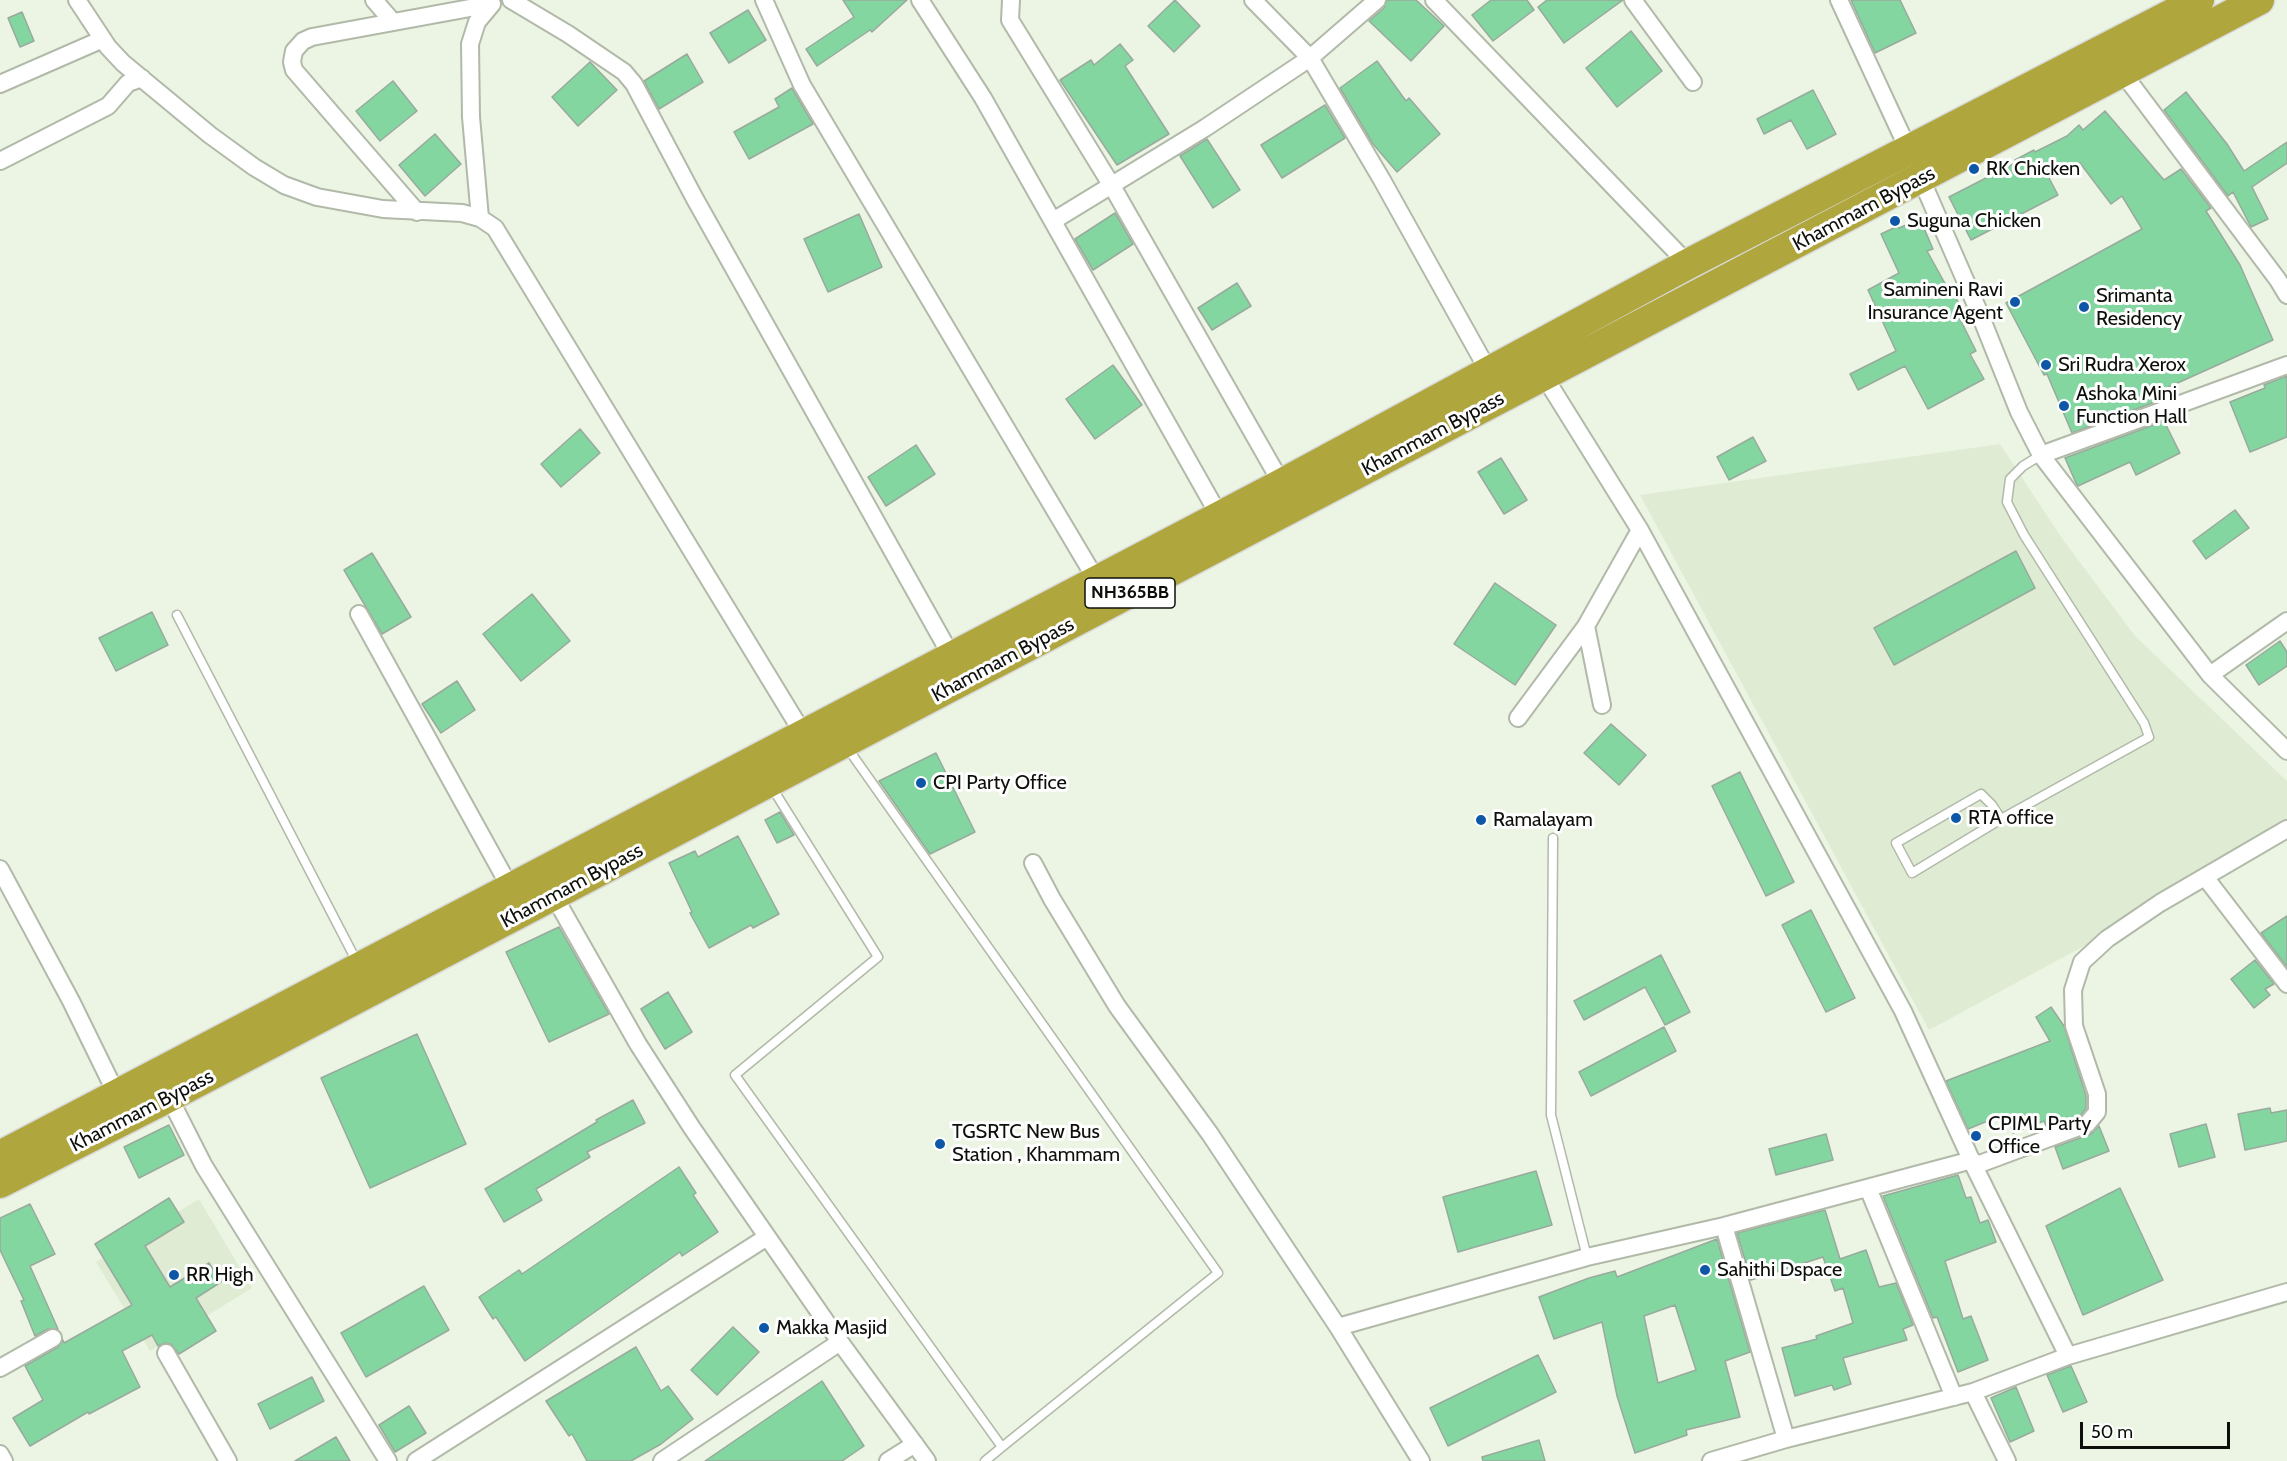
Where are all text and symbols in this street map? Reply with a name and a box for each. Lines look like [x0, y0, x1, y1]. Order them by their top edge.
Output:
place label: RK Chicken [1986, 157, 2080, 181]
street label: Khammam Bypass [1789, 161, 1939, 257]
marker: RK Chicken [1967, 162, 1981, 176]
place label: Suguna Chicken [1907, 209, 2041, 233]
marker: Suguna Chicken [1888, 214, 1902, 228]
place label: Samineni Ravi Insurance Agent [1867, 278, 2003, 325]
place label: Srimanta Residency [2096, 284, 2182, 331]
marker: Samineni Ravi Insurance Agent [2008, 295, 2022, 309]
marker: Srimanta Residency [2077, 300, 2091, 314]
place label: Sri Rudra Xerox [2058, 353, 2186, 377]
marker: Sri Rudra Xerox [2039, 358, 2053, 372]
place label: Ashoka Mini Function Hall [2076, 382, 2187, 429]
street label: Khammam Bypass [1358, 386, 1508, 482]
marker: Ashoka Mini Function Hall [2057, 399, 2071, 413]
road number: NH365BB [1085, 578, 1175, 608]
street label: Khammam Bypass [928, 612, 1078, 708]
place label: CPI Party Office [933, 771, 1067, 795]
marker: CPI Party Office [914, 776, 928, 790]
place label: RTA office [1968, 806, 2054, 830]
place label: Ramalayam [1493, 808, 1593, 832]
marker: RTA office [1949, 811, 1963, 825]
marker: Ramalayam [1474, 813, 1488, 827]
street label: Khammam Bypass [497, 838, 647, 934]
street label: Khammam Bypass [66, 1065, 218, 1157]
place label: CPIML Party Office [1988, 1112, 2091, 1159]
place label: TGSRTC New Bus Station , Khammam [952, 1120, 1120, 1167]
marker: CPIML Party Office [1969, 1129, 1983, 1143]
marker: TGSRTC New Bus Station , Khammam [933, 1137, 947, 1151]
place label: Sahithi Dspace [1717, 1258, 1842, 1282]
place label: RR High [186, 1263, 254, 1287]
marker: Sahithi Dspace [1698, 1263, 1712, 1277]
marker: RR High [167, 1268, 181, 1282]
place label: Makka Masjid [776, 1316, 887, 1340]
marker: Makka Masjid [757, 1321, 771, 1335]
scale bar [2083, 1410, 2233, 1448]
text: 50 m [2091, 1421, 2133, 1443]

